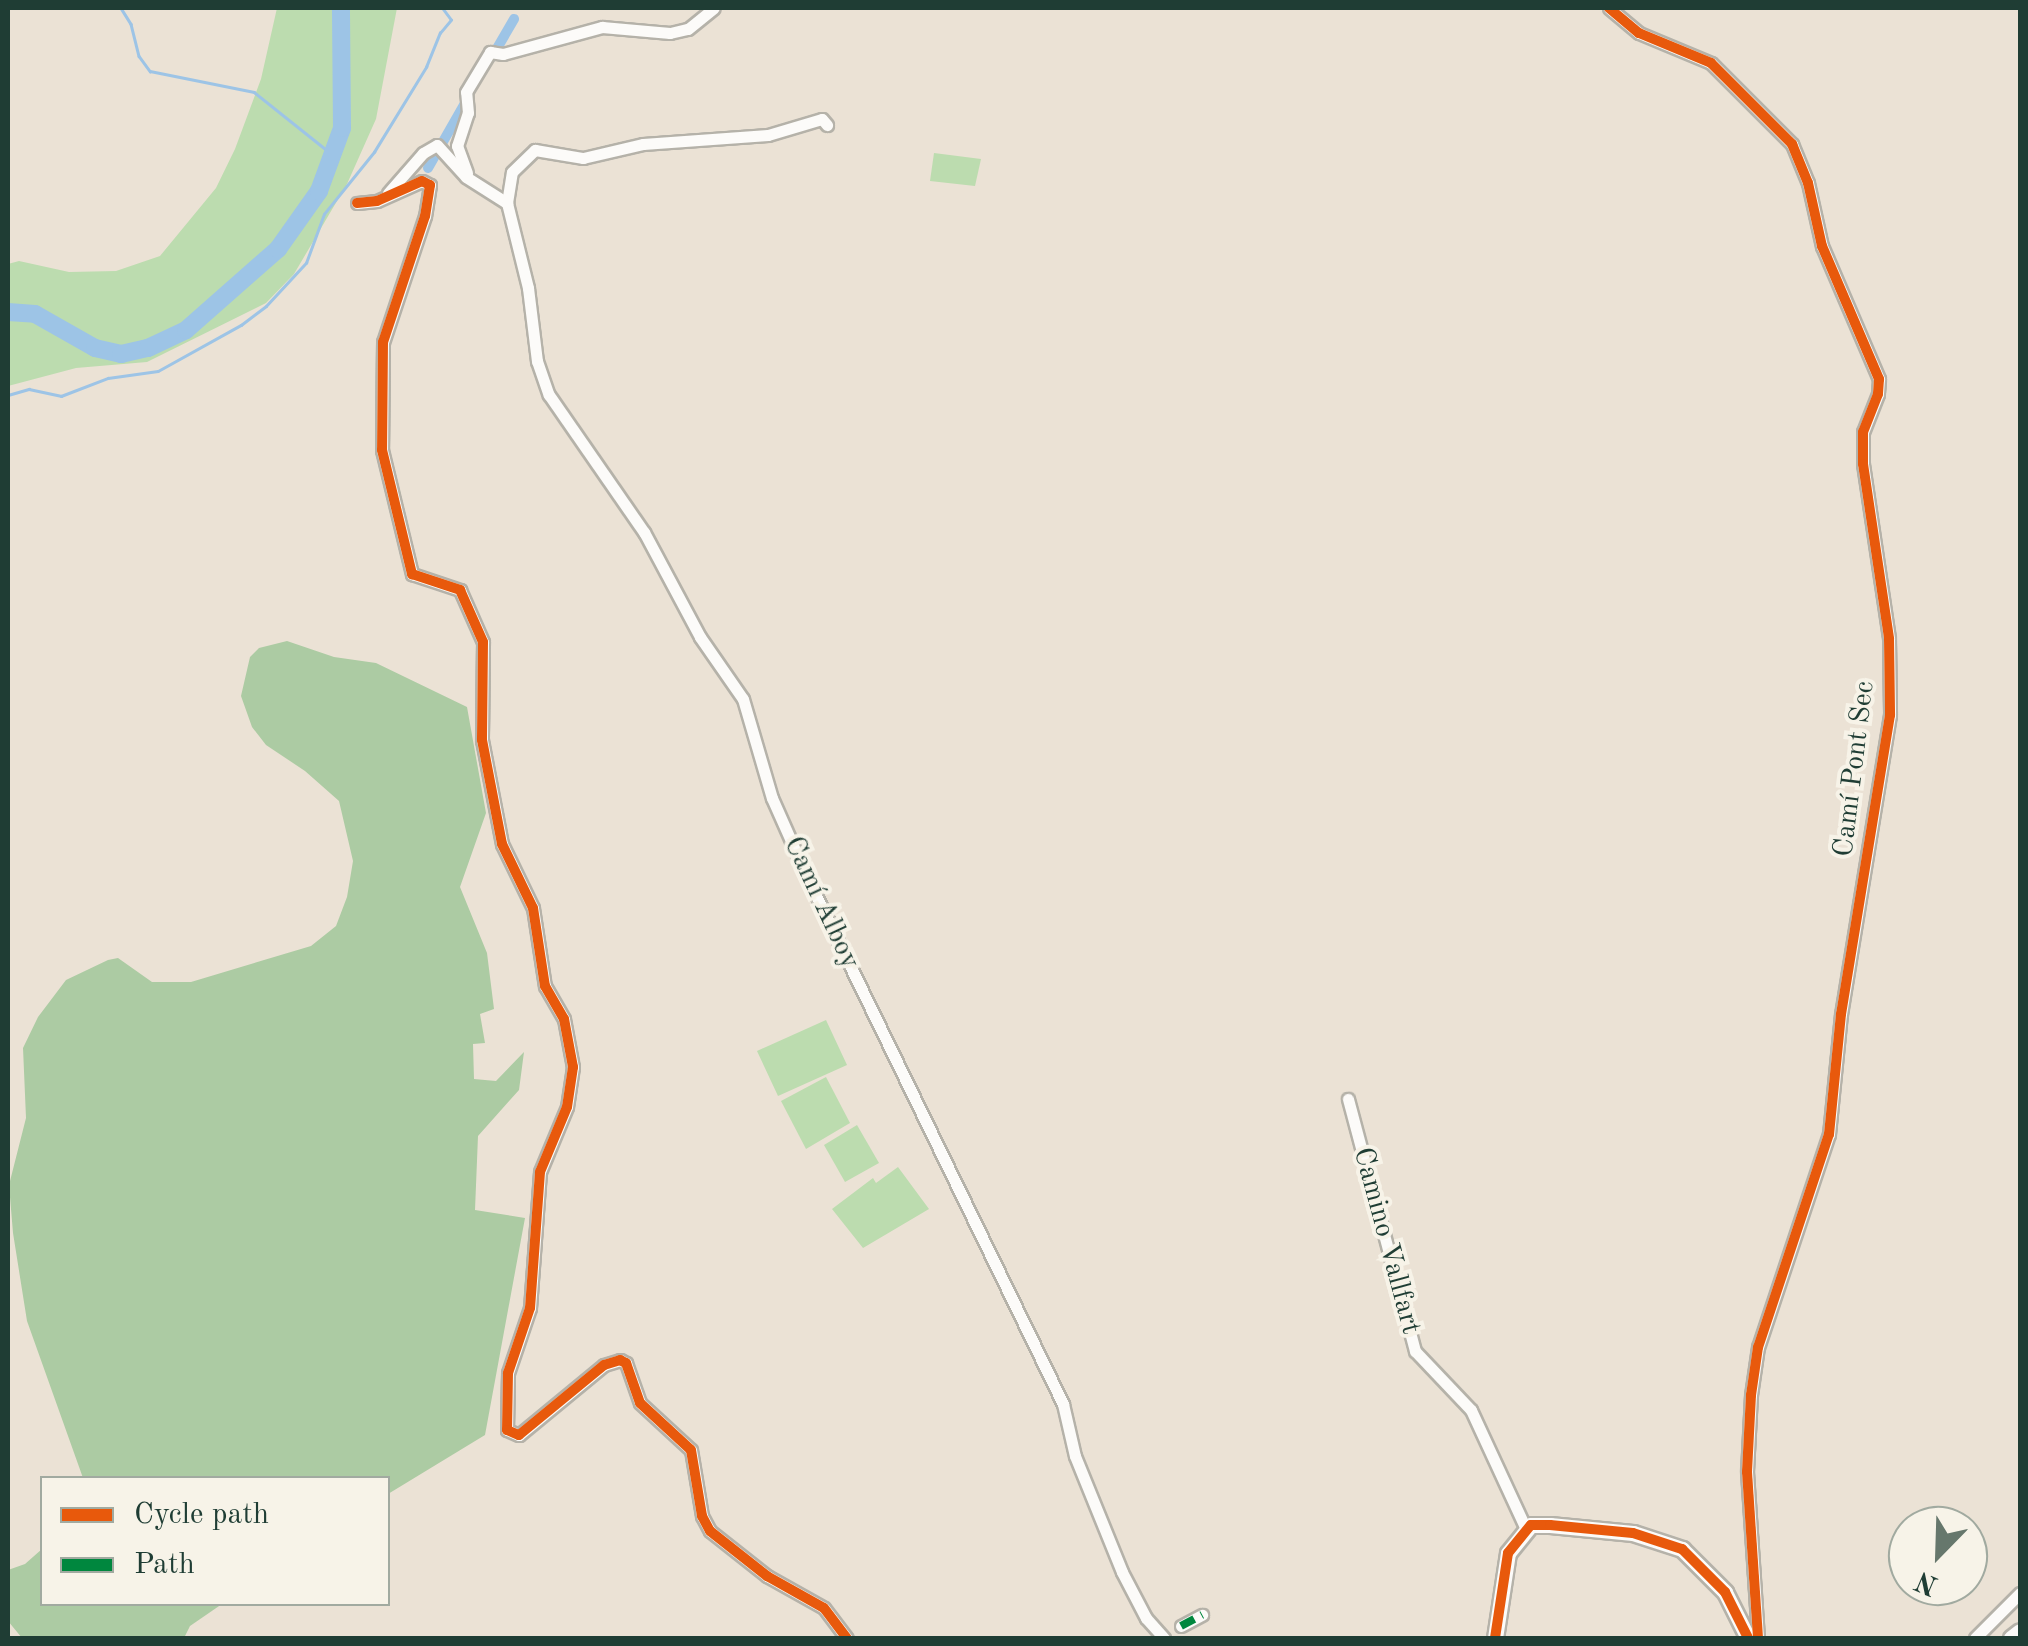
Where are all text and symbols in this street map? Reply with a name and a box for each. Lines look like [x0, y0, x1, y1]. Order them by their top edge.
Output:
street label: Camí Pont Sec [1828, 679, 1882, 859]
street label: Camí Alboy [776, 831, 866, 975]
street label: Camino Vallfart [1345, 1144, 1427, 1338]
legend [40, 1476, 390, 1606]
text: Cycle path [134, 1500, 269, 1530]
north arrow [1888, 1506, 1988, 1606]
text: Path [134, 1550, 195, 1580]
text: N [1912, 1565, 1942, 1599]

